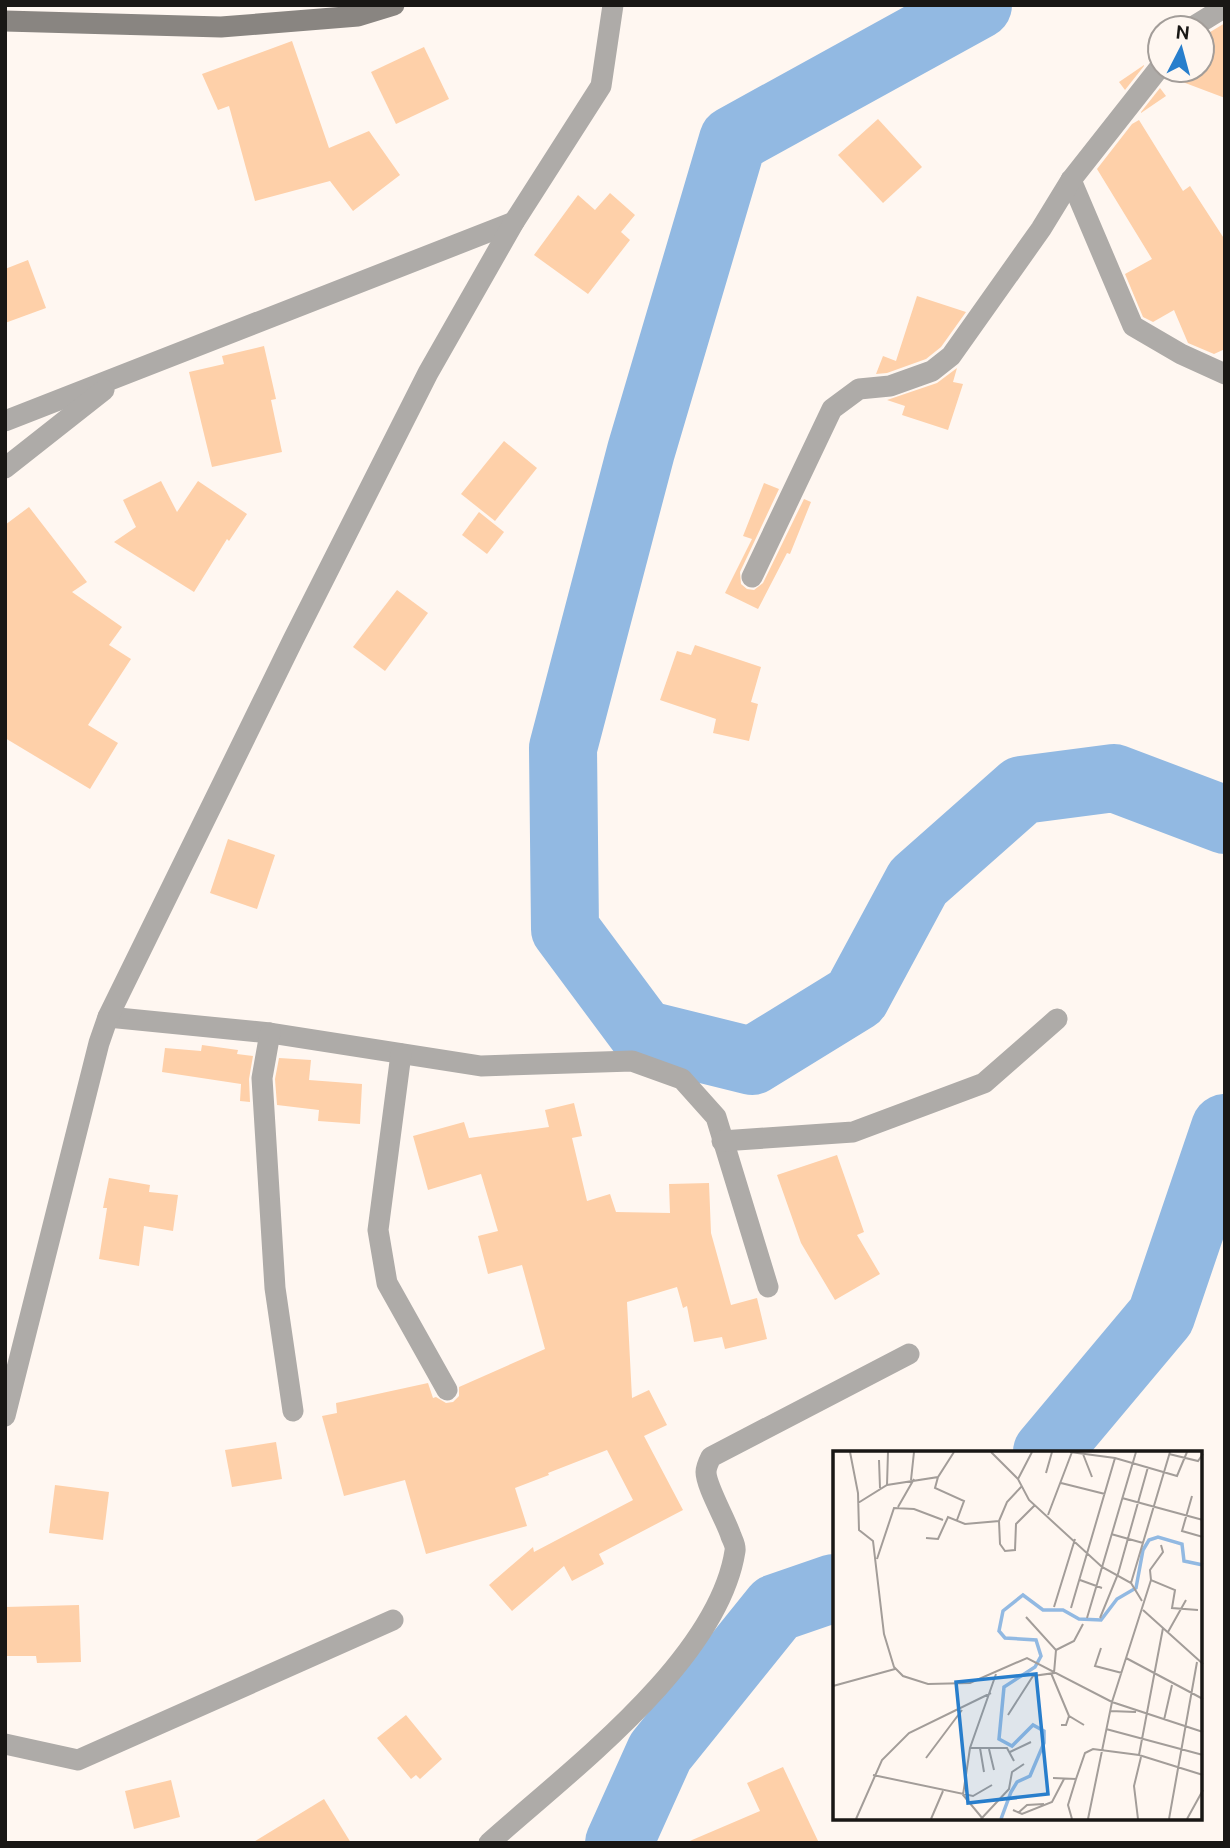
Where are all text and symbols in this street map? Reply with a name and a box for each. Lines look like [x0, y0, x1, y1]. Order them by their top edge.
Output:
north arrow [1146, 14, 1216, 84]
text: N [1175, 20, 1191, 44]
inset map [833, 1451, 1202, 1820]

